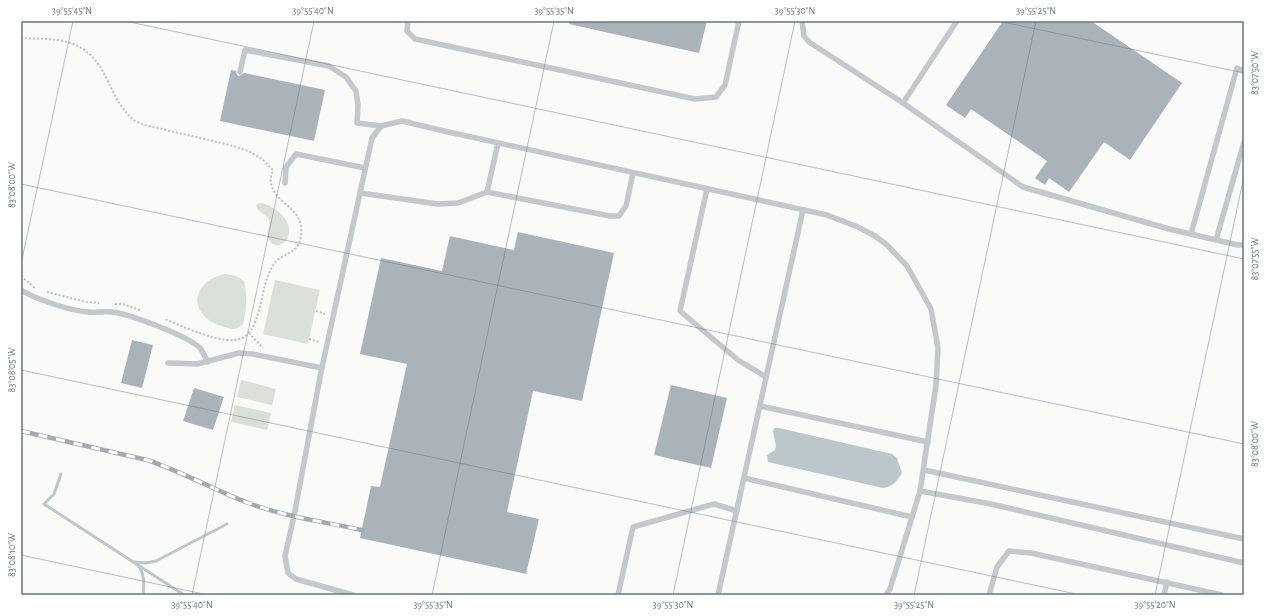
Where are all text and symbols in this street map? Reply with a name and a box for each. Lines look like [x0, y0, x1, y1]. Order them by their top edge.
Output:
text: 39°55'45"N [52, 6, 92, 16]
text: 39°55'40"N [292, 6, 334, 16]
text: 39°55'35"N [534, 6, 574, 16]
text: 39°55'30"N [775, 6, 815, 16]
text: 39°55'25"N [1016, 6, 1056, 16]
text: 83°07'50"W [1250, 51, 1260, 95]
text: 83°08'00"W [7, 162, 17, 208]
text: 83°07'55"W [1250, 237, 1260, 281]
text: 83°08'05"W [7, 348, 17, 392]
text: 83°08'00"W [1250, 421, 1260, 467]
text: 83°08'10"W [7, 533, 17, 577]
text: 39°55'40"N [171, 600, 213, 610]
text: 39°55'35"N [413, 600, 453, 610]
text: 39°55'30"N [653, 600, 693, 610]
text: 39°55'25"N [894, 600, 934, 610]
text: 39°55'20"N [1134, 600, 1176, 610]

